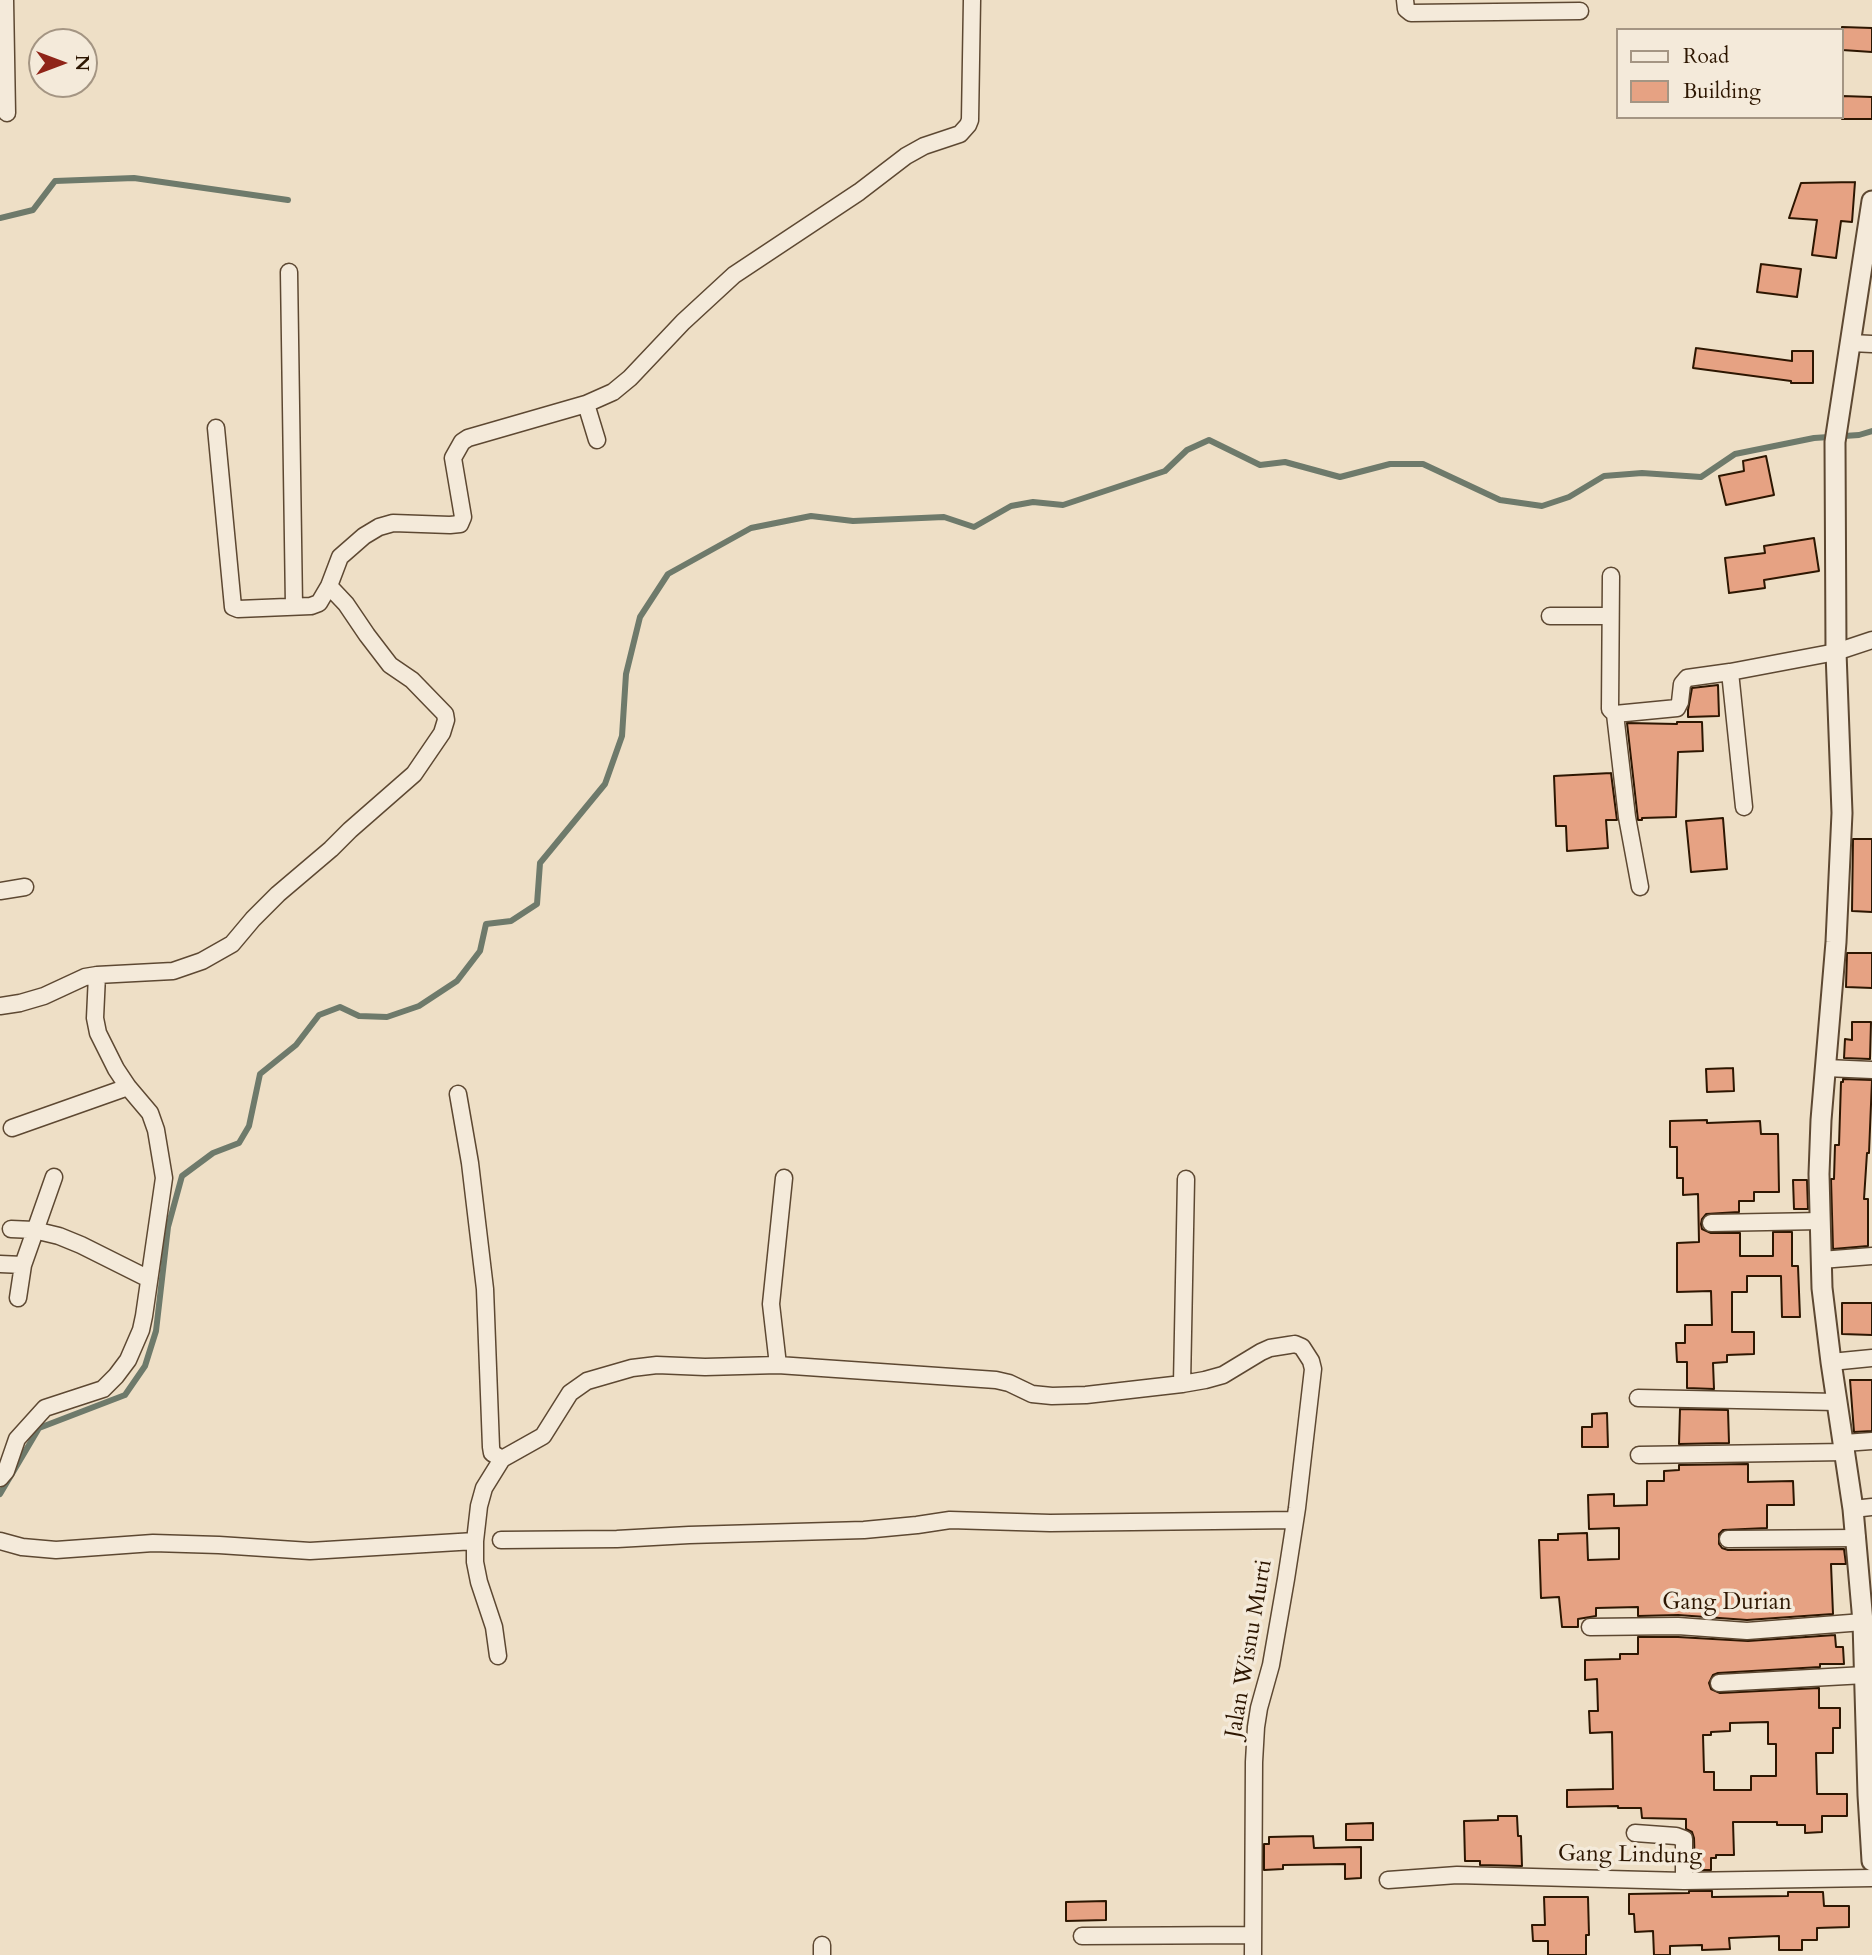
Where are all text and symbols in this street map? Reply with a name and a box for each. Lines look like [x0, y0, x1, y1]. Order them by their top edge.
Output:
north arrow [28, 28, 98, 98]
legend [1616, 28, 1844, 119]
text: Road [1683, 42, 1729, 71]
text: N [69, 55, 95, 71]
text: Building [1683, 77, 1761, 106]
street label: Jalan Wisnu Murti [1221, 1558, 1279, 1740]
street label: Gang Durian [1662, 1590, 1792, 1618]
street label: Gang Lindung [1557, 1841, 1703, 1871]

